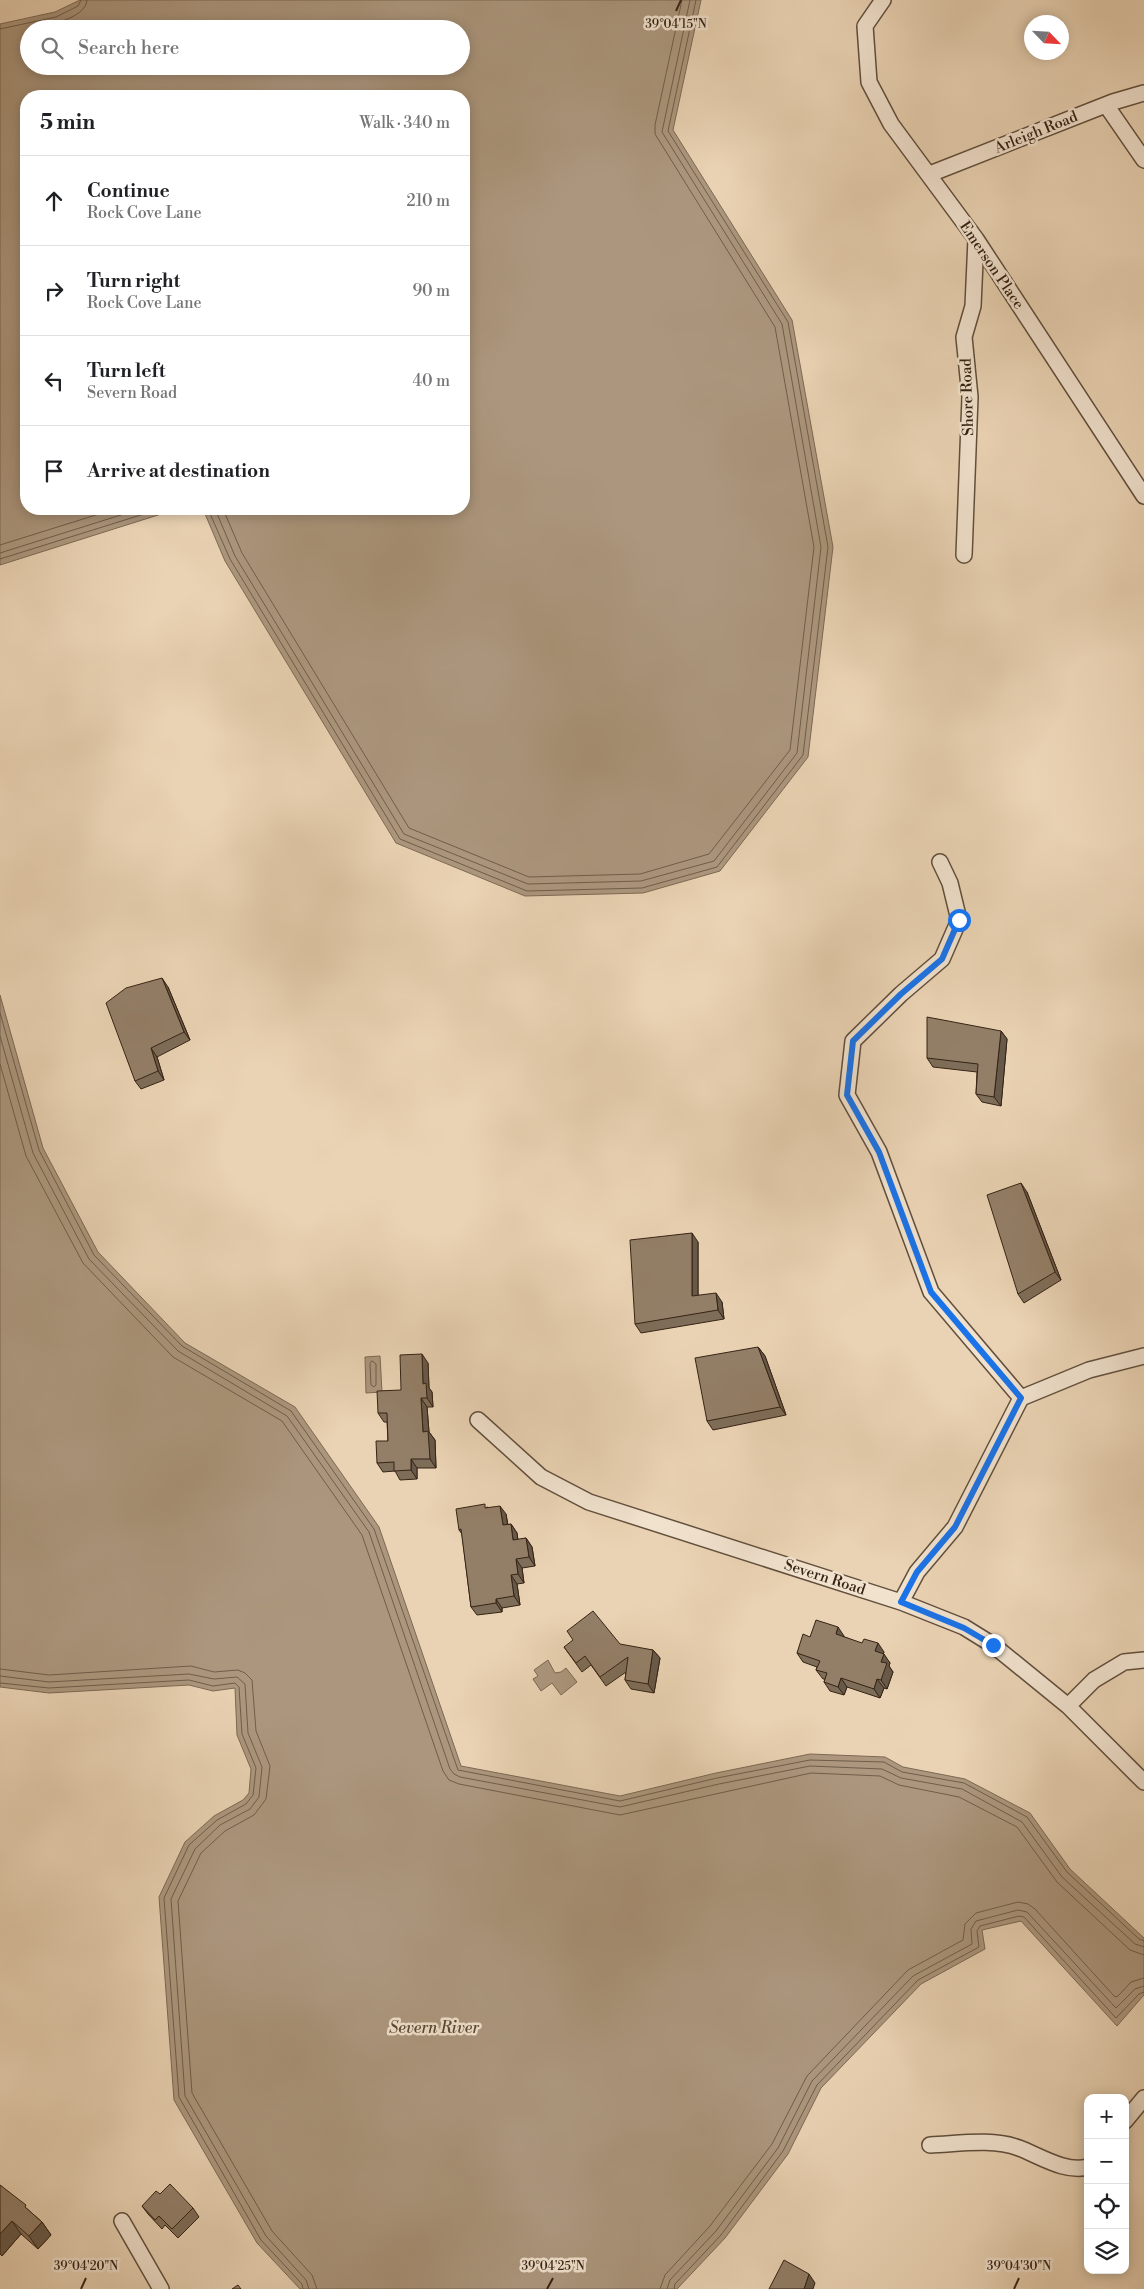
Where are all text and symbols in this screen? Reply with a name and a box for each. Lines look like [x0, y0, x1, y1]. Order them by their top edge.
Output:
north arrow [1024, 15, 1069, 60]
text: 39°04'15"N [645, 17, 707, 32]
search box [20, 20, 470, 75]
icon: search [38, 34, 66, 62]
text: Search here [78, 36, 179, 60]
street label: Arleigh Road [991, 107, 1081, 158]
text: 5 min [40, 110, 95, 136]
text: Walk · 340 m [360, 113, 450, 133]
text: Continue [87, 179, 170, 203]
icon: ahead [40, 187, 68, 215]
text: 210 m [406, 191, 450, 211]
text: Rock Cove Lane [87, 203, 202, 223]
street label: Emerson Place [955, 218, 1028, 313]
text: Turn right [87, 269, 180, 293]
icon: right [40, 277, 68, 305]
text: 90 m [412, 281, 450, 301]
text: Rock Cove Lane [87, 293, 202, 313]
street label: Shore Road [957, 357, 978, 436]
text: Turn left [87, 359, 166, 383]
icon: left [40, 367, 68, 395]
text: 40 m [413, 371, 450, 391]
text: Severn Road [87, 383, 177, 403]
icon: arrive [40, 457, 68, 485]
text: Arrive at destination [87, 459, 270, 483]
route start [948, 909, 971, 932]
street label: Severn Road [782, 1555, 868, 1600]
route end [982, 1634, 1005, 1657]
water label: Severn River [389, 2018, 480, 2038]
map controls [1084, 2094, 1129, 2274]
button: + [1084, 2094, 1129, 2139]
button: − [1084, 2139, 1129, 2184]
button: locate [1084, 2184, 1129, 2229]
button: layers [1084, 2229, 1129, 2274]
text: 39°04'20"N [54, 2259, 118, 2274]
text: 39°04'25"N [521, 2259, 585, 2274]
text: 39°04'30"N [987, 2259, 1051, 2274]

